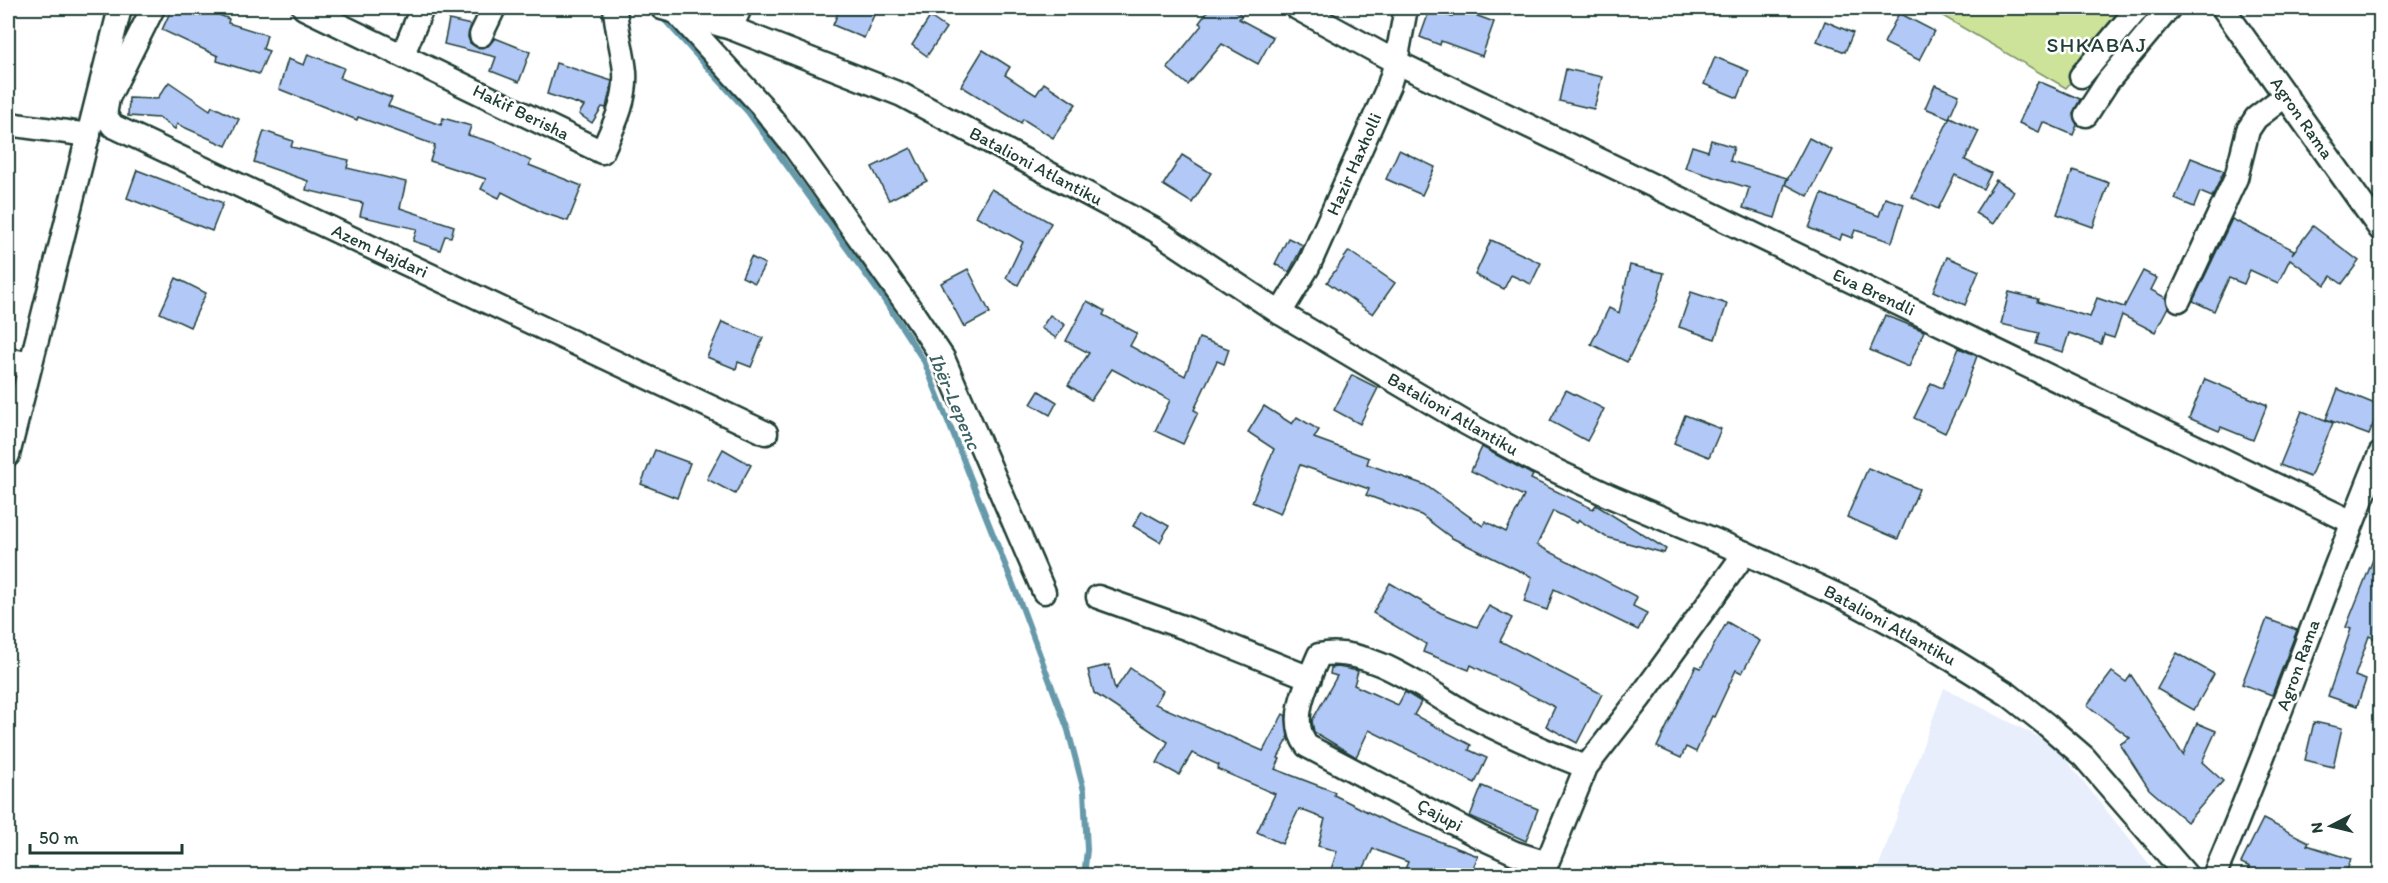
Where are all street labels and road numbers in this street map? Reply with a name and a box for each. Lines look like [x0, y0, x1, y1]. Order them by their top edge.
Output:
street label: Agron Rama [2266, 73, 2339, 164]
street label: Hakif Berisha [469, 79, 573, 145]
street label: Hazir Haxholli [1322, 109, 1386, 219]
street label: Batalioni Atlantiku [966, 122, 1106, 210]
street label: Azem Hajdari [328, 219, 432, 283]
street label: Eva Brendli [1829, 263, 1919, 321]
street label: Batalioni Atlantiku [1384, 368, 1523, 461]
street label: Batalioni Atlantiku [1820, 580, 1960, 670]
street label: Agron Rama [2271, 616, 2325, 714]
street label: Çajupi [1413, 794, 1467, 836]

